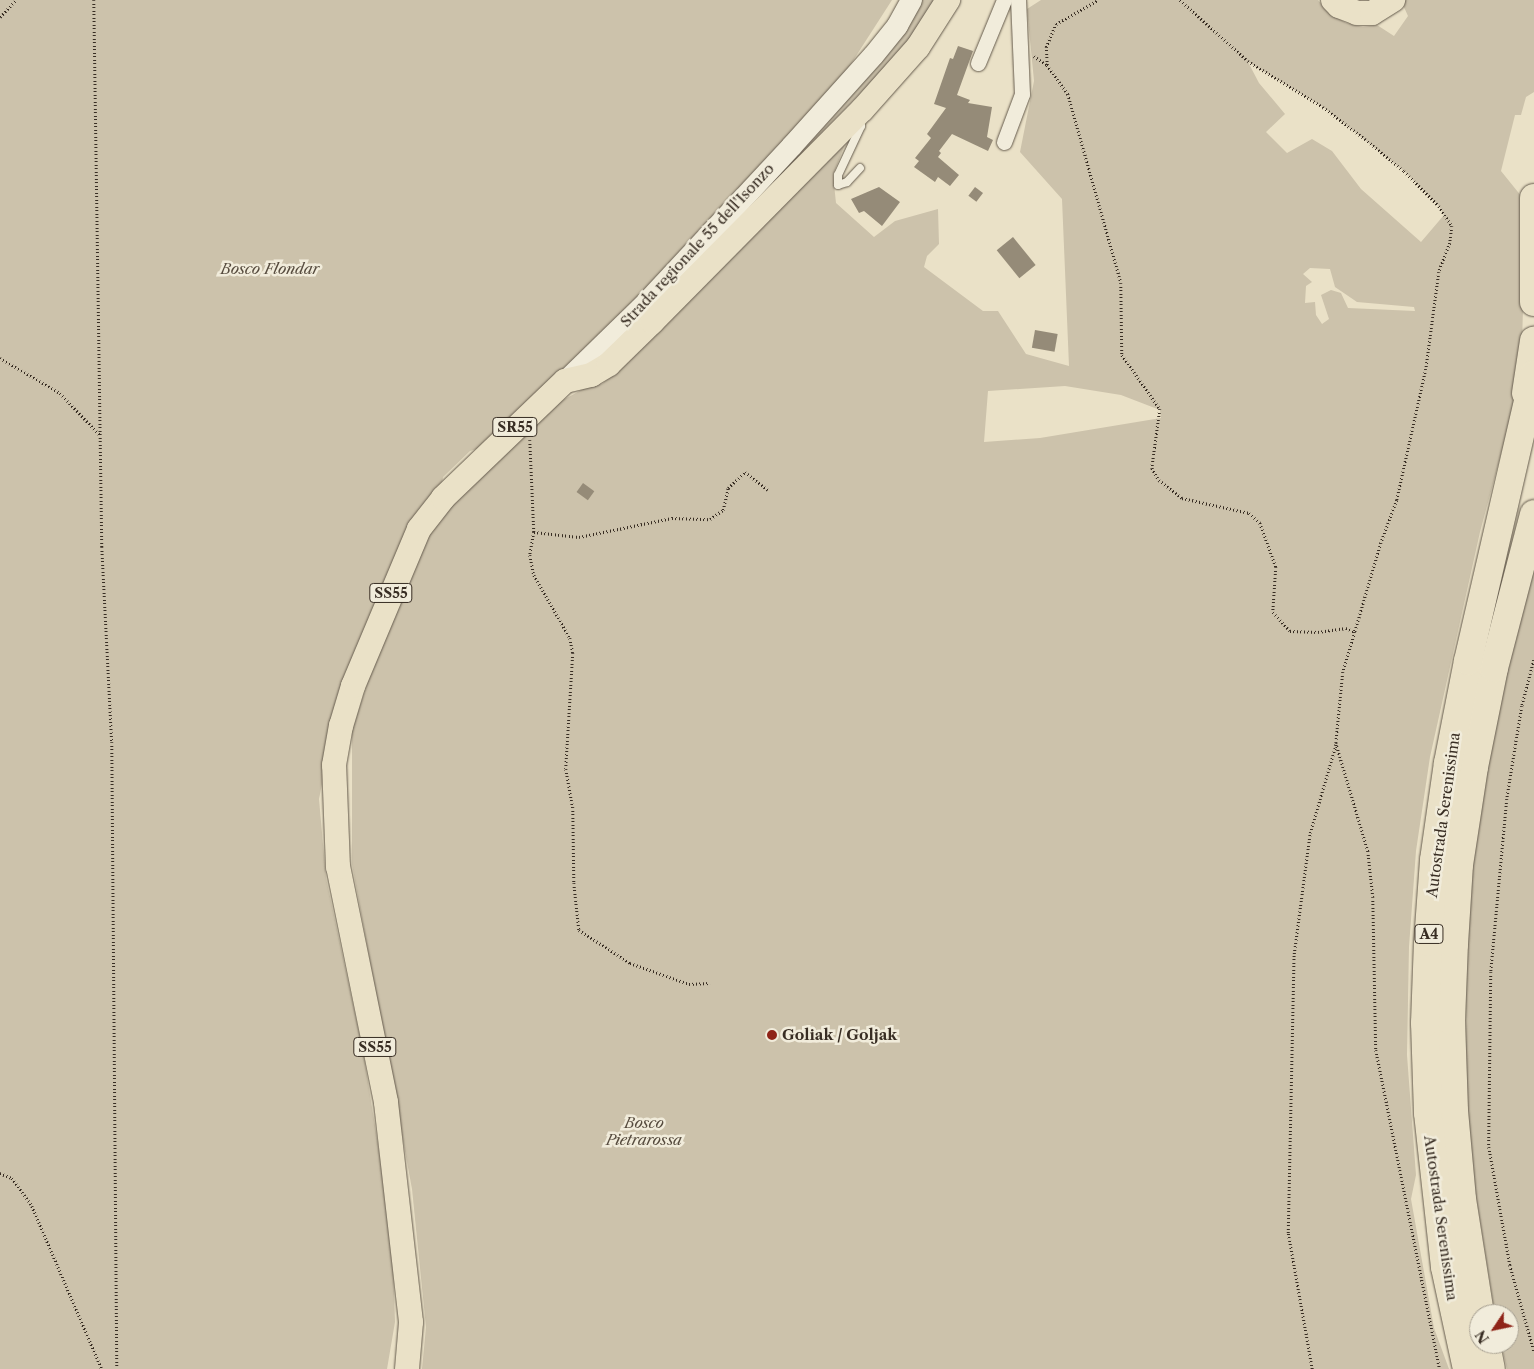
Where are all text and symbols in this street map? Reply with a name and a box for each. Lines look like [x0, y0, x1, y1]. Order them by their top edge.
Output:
street label: Strada regionale 55 dell'Isonzo [616, 159, 778, 331]
park label: Bosco Flondar [220, 260, 320, 278]
road number: SR55 [491, 416, 539, 438]
road number: SS55 [368, 582, 414, 604]
street label: Autostrada Serenissima [1422, 731, 1464, 899]
road number: A4 [1414, 922, 1444, 946]
place label: Goliak / Goljak [782, 1026, 898, 1044]
marker: Goliak / Goljak [766, 1029, 778, 1041]
road number: SS55 [352, 1036, 398, 1058]
park label: Bosco Pietrarossa [606, 1113, 682, 1148]
street label: Autostrada Serenissima [1420, 1134, 1462, 1302]
north arrow [1469, 1304, 1519, 1354]
text: N [1472, 1327, 1493, 1347]

